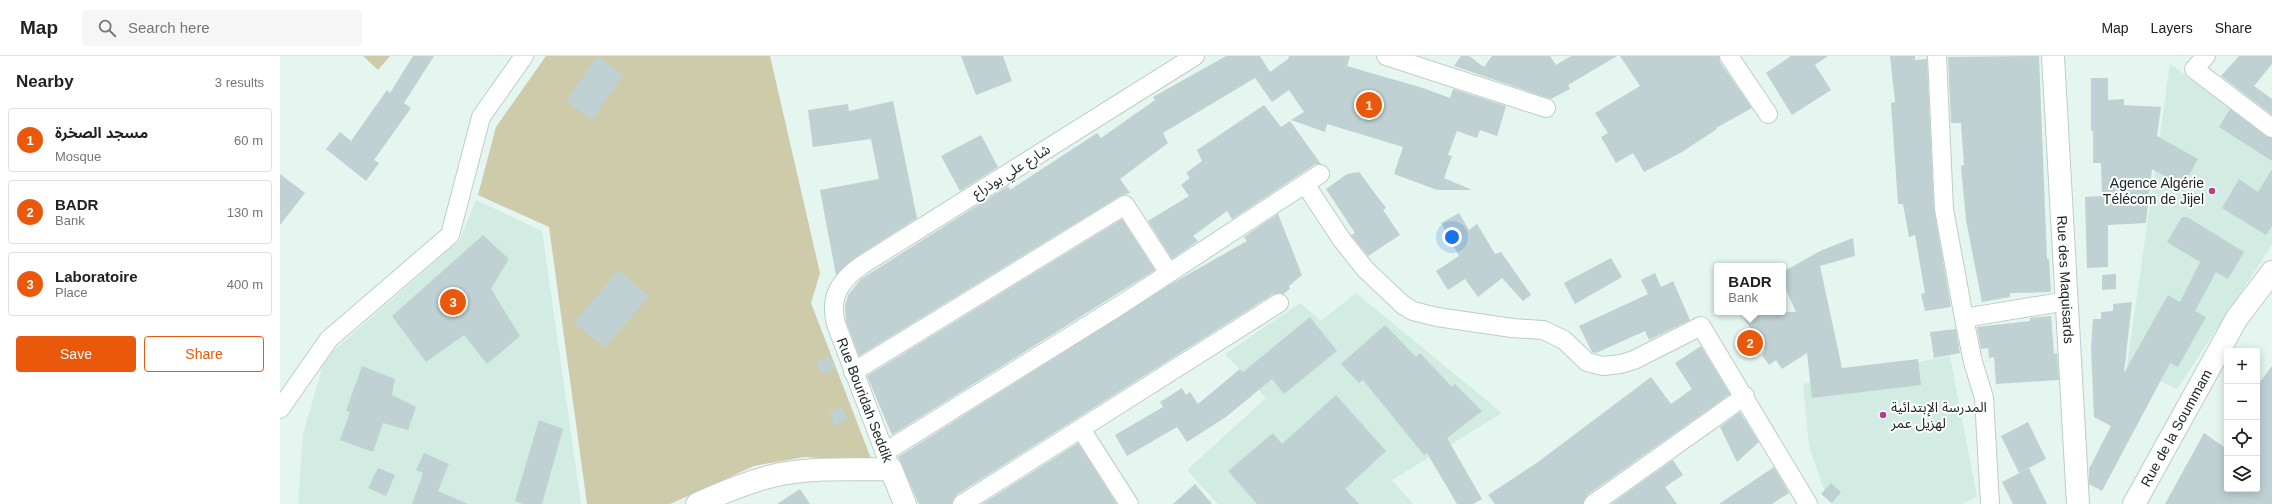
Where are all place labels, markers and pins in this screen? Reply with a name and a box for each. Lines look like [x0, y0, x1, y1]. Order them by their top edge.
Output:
pin: 1 [1356, 90, 1382, 120]
place label: Agence Algérie Télécom de Jijel [2103, 175, 2204, 207]
marker: Agence Algérie Télécom de Jijel [2207, 186, 2217, 196]
pin: 3 [440, 287, 466, 317]
pin: 2 [1737, 328, 1763, 358]
place label: المدرسة الإبتدائية لهزيل عمر [1890, 399, 1987, 432]
marker: المدرسة الإبتدائية لهزيل عمر [1878, 410, 1888, 420]

